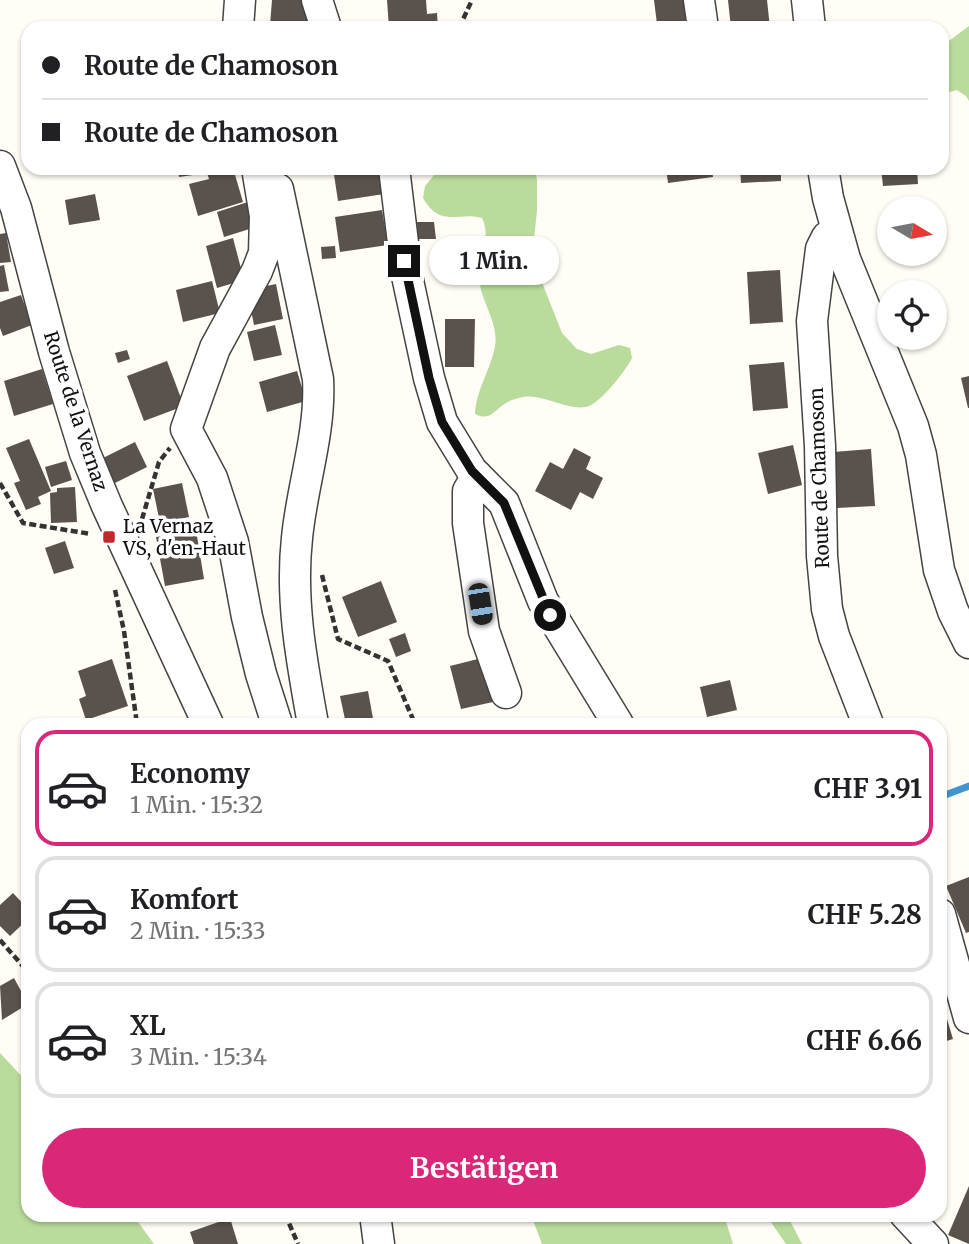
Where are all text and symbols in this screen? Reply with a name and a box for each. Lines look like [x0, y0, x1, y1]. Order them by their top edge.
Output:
text: Route de Chamoson [84, 49, 338, 82]
text: Route de Chamoson [84, 116, 338, 149]
north arrow [877, 196, 947, 266]
map controls [877, 196, 947, 350]
callout: 1 Min. [428, 236, 558, 286]
route end [388, 245, 420, 277]
text: 1 Min. [460, 246, 528, 275]
button: locate [877, 280, 947, 350]
street label: Route de la Vernaz [39, 328, 113, 494]
street label: Route de Chamoson [804, 387, 834, 569]
place label: La Vernaz VS, d'en-Haut [122, 514, 247, 560]
marker: La Vernaz VS, d'en-Haut [101, 529, 117, 545]
car [467, 582, 494, 626]
route start [534, 599, 566, 631]
icon: car [46, 757, 109, 820]
text: Economy [130, 757, 250, 790]
text: CHF 3.91 [814, 772, 922, 805]
text: 1 Min. · 15:32 [130, 790, 263, 819]
icon: car [46, 883, 109, 946]
text: Komfort [130, 883, 239, 916]
text: CHF 5.28 [808, 898, 922, 931]
text: 2 Min. · 15:33 [130, 916, 266, 945]
icon: car [46, 1009, 109, 1072]
text: XL [130, 1009, 166, 1042]
text: CHF 6.66 [806, 1024, 922, 1057]
text: 3 Min. · 15:34 [130, 1042, 267, 1071]
button: Bestätigen [42, 1128, 926, 1208]

